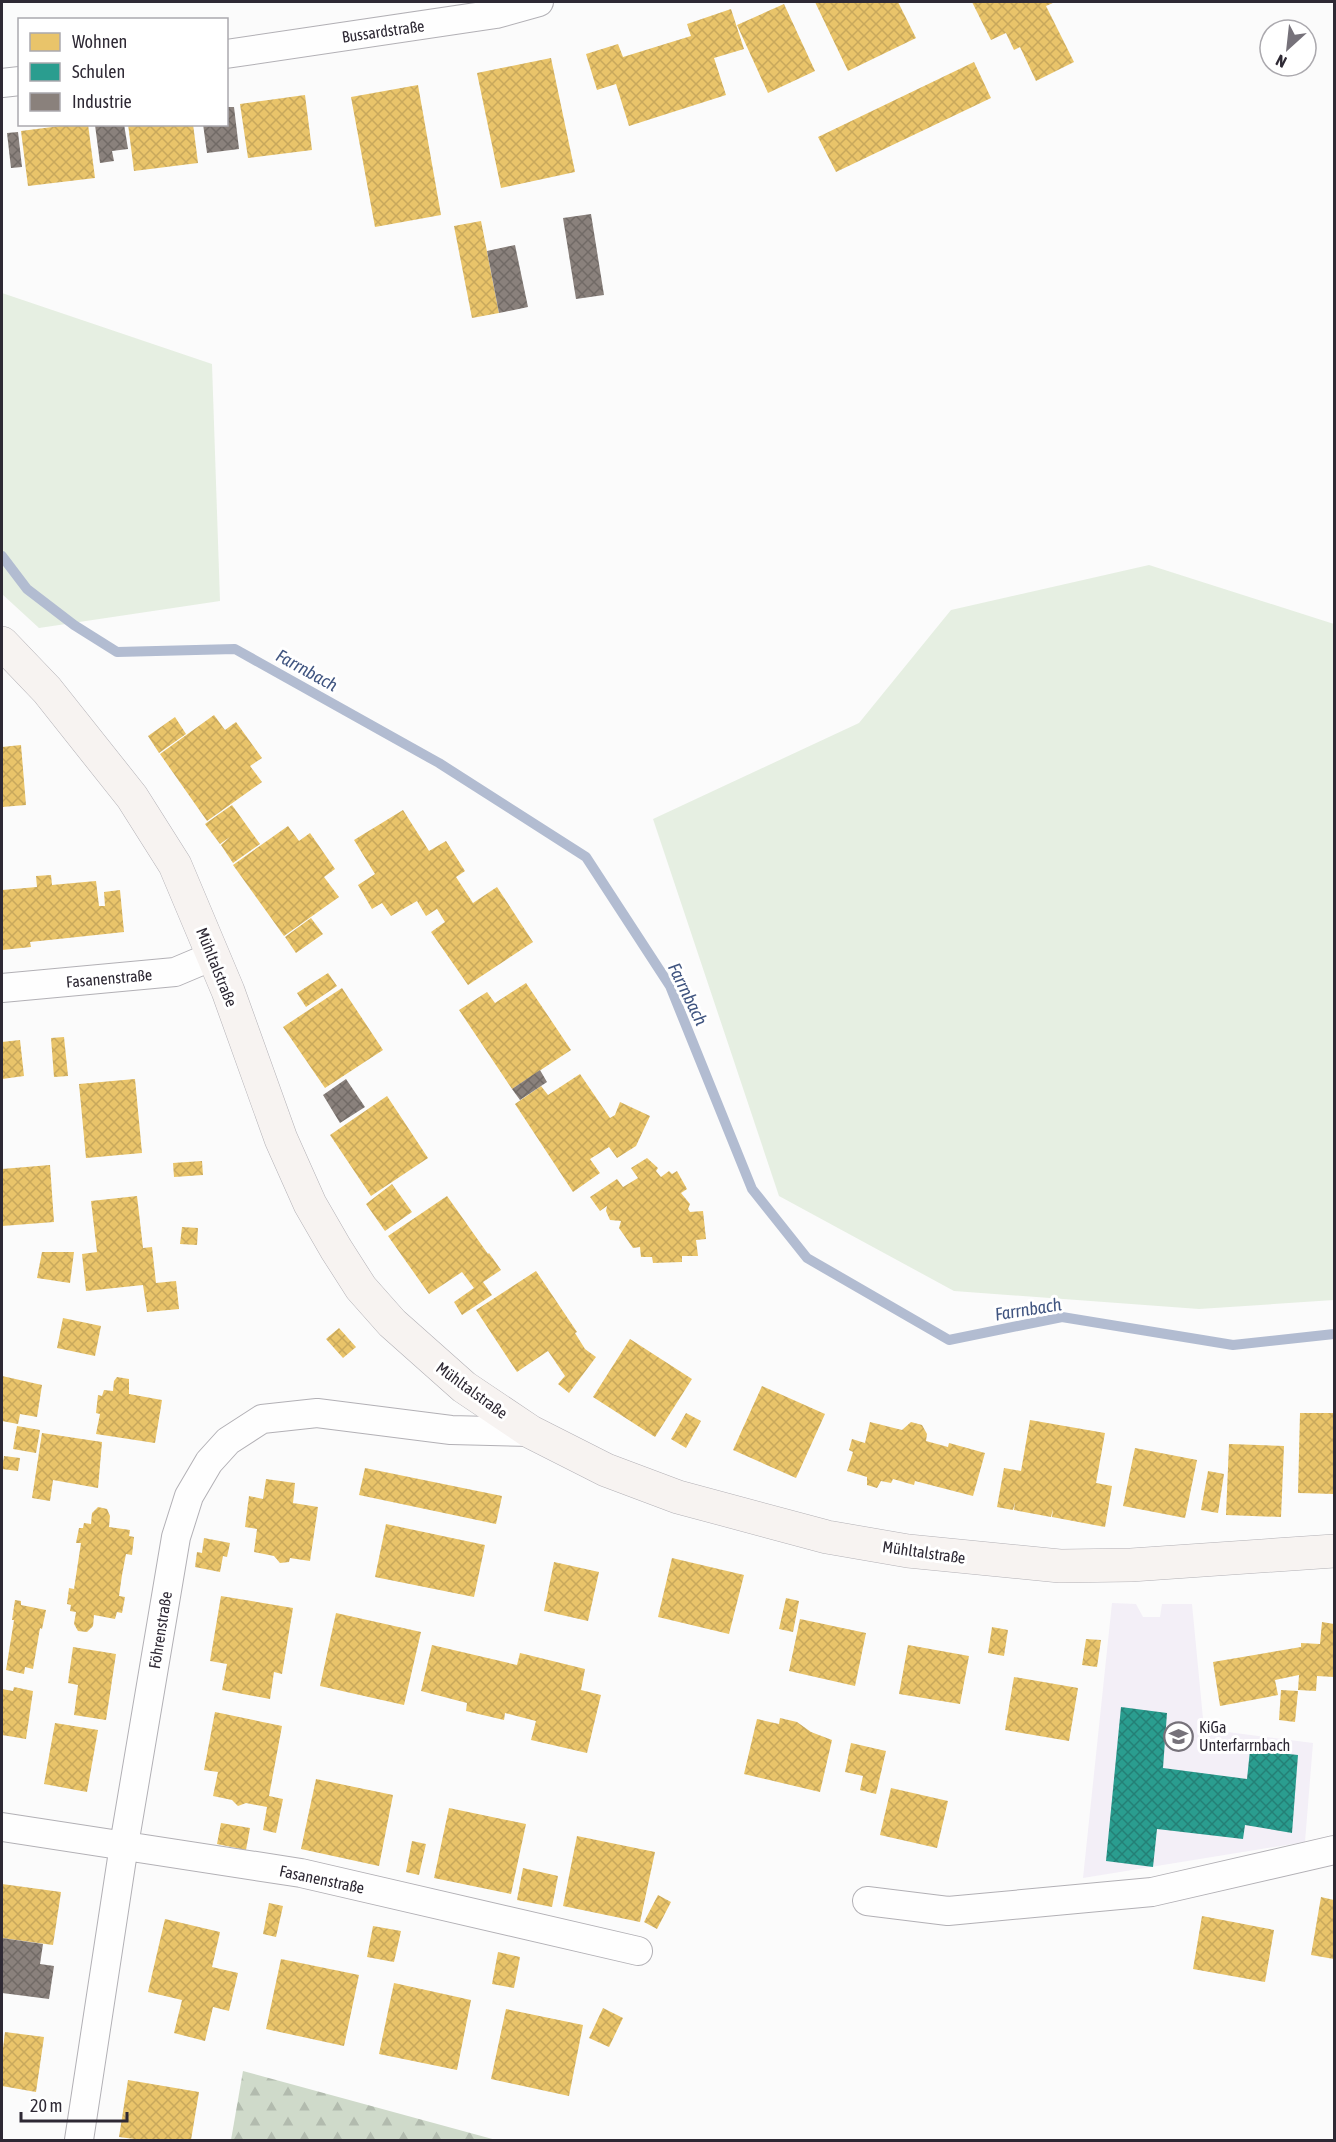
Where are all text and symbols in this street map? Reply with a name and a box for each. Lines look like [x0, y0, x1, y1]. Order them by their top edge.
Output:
street label: Bussardstraße [341, 16, 425, 46]
legend [18, 18, 228, 126]
north arrow [1258, 18, 1318, 78]
text: Wohnen [72, 31, 127, 52]
text: N [1273, 51, 1289, 72]
text: Schulen [72, 61, 125, 82]
text: Industrie [72, 91, 132, 112]
water label: Farrnbach [273, 645, 342, 696]
street label: Mühltalstraße [193, 925, 241, 1009]
water label: Farrnbach [664, 959, 712, 1029]
street label: Fasanenstraße [65, 965, 153, 991]
water label: Farrnbach [993, 1293, 1063, 1325]
street label: Mühltalstraße [433, 1358, 511, 1422]
street label: Mühltalstraße [881, 1537, 967, 1567]
street label: Föhrenstraße [145, 1590, 175, 1670]
place label: KiGa Unterfarrnbach [1199, 1718, 1290, 1754]
school or university icon: KiGa Unterfarrnbach [1162, 1720, 1194, 1752]
street label: Fasanenstraße [278, 1861, 366, 1897]
scale bar [21, 2085, 128, 2123]
text: 20 m [30, 2095, 62, 2116]

